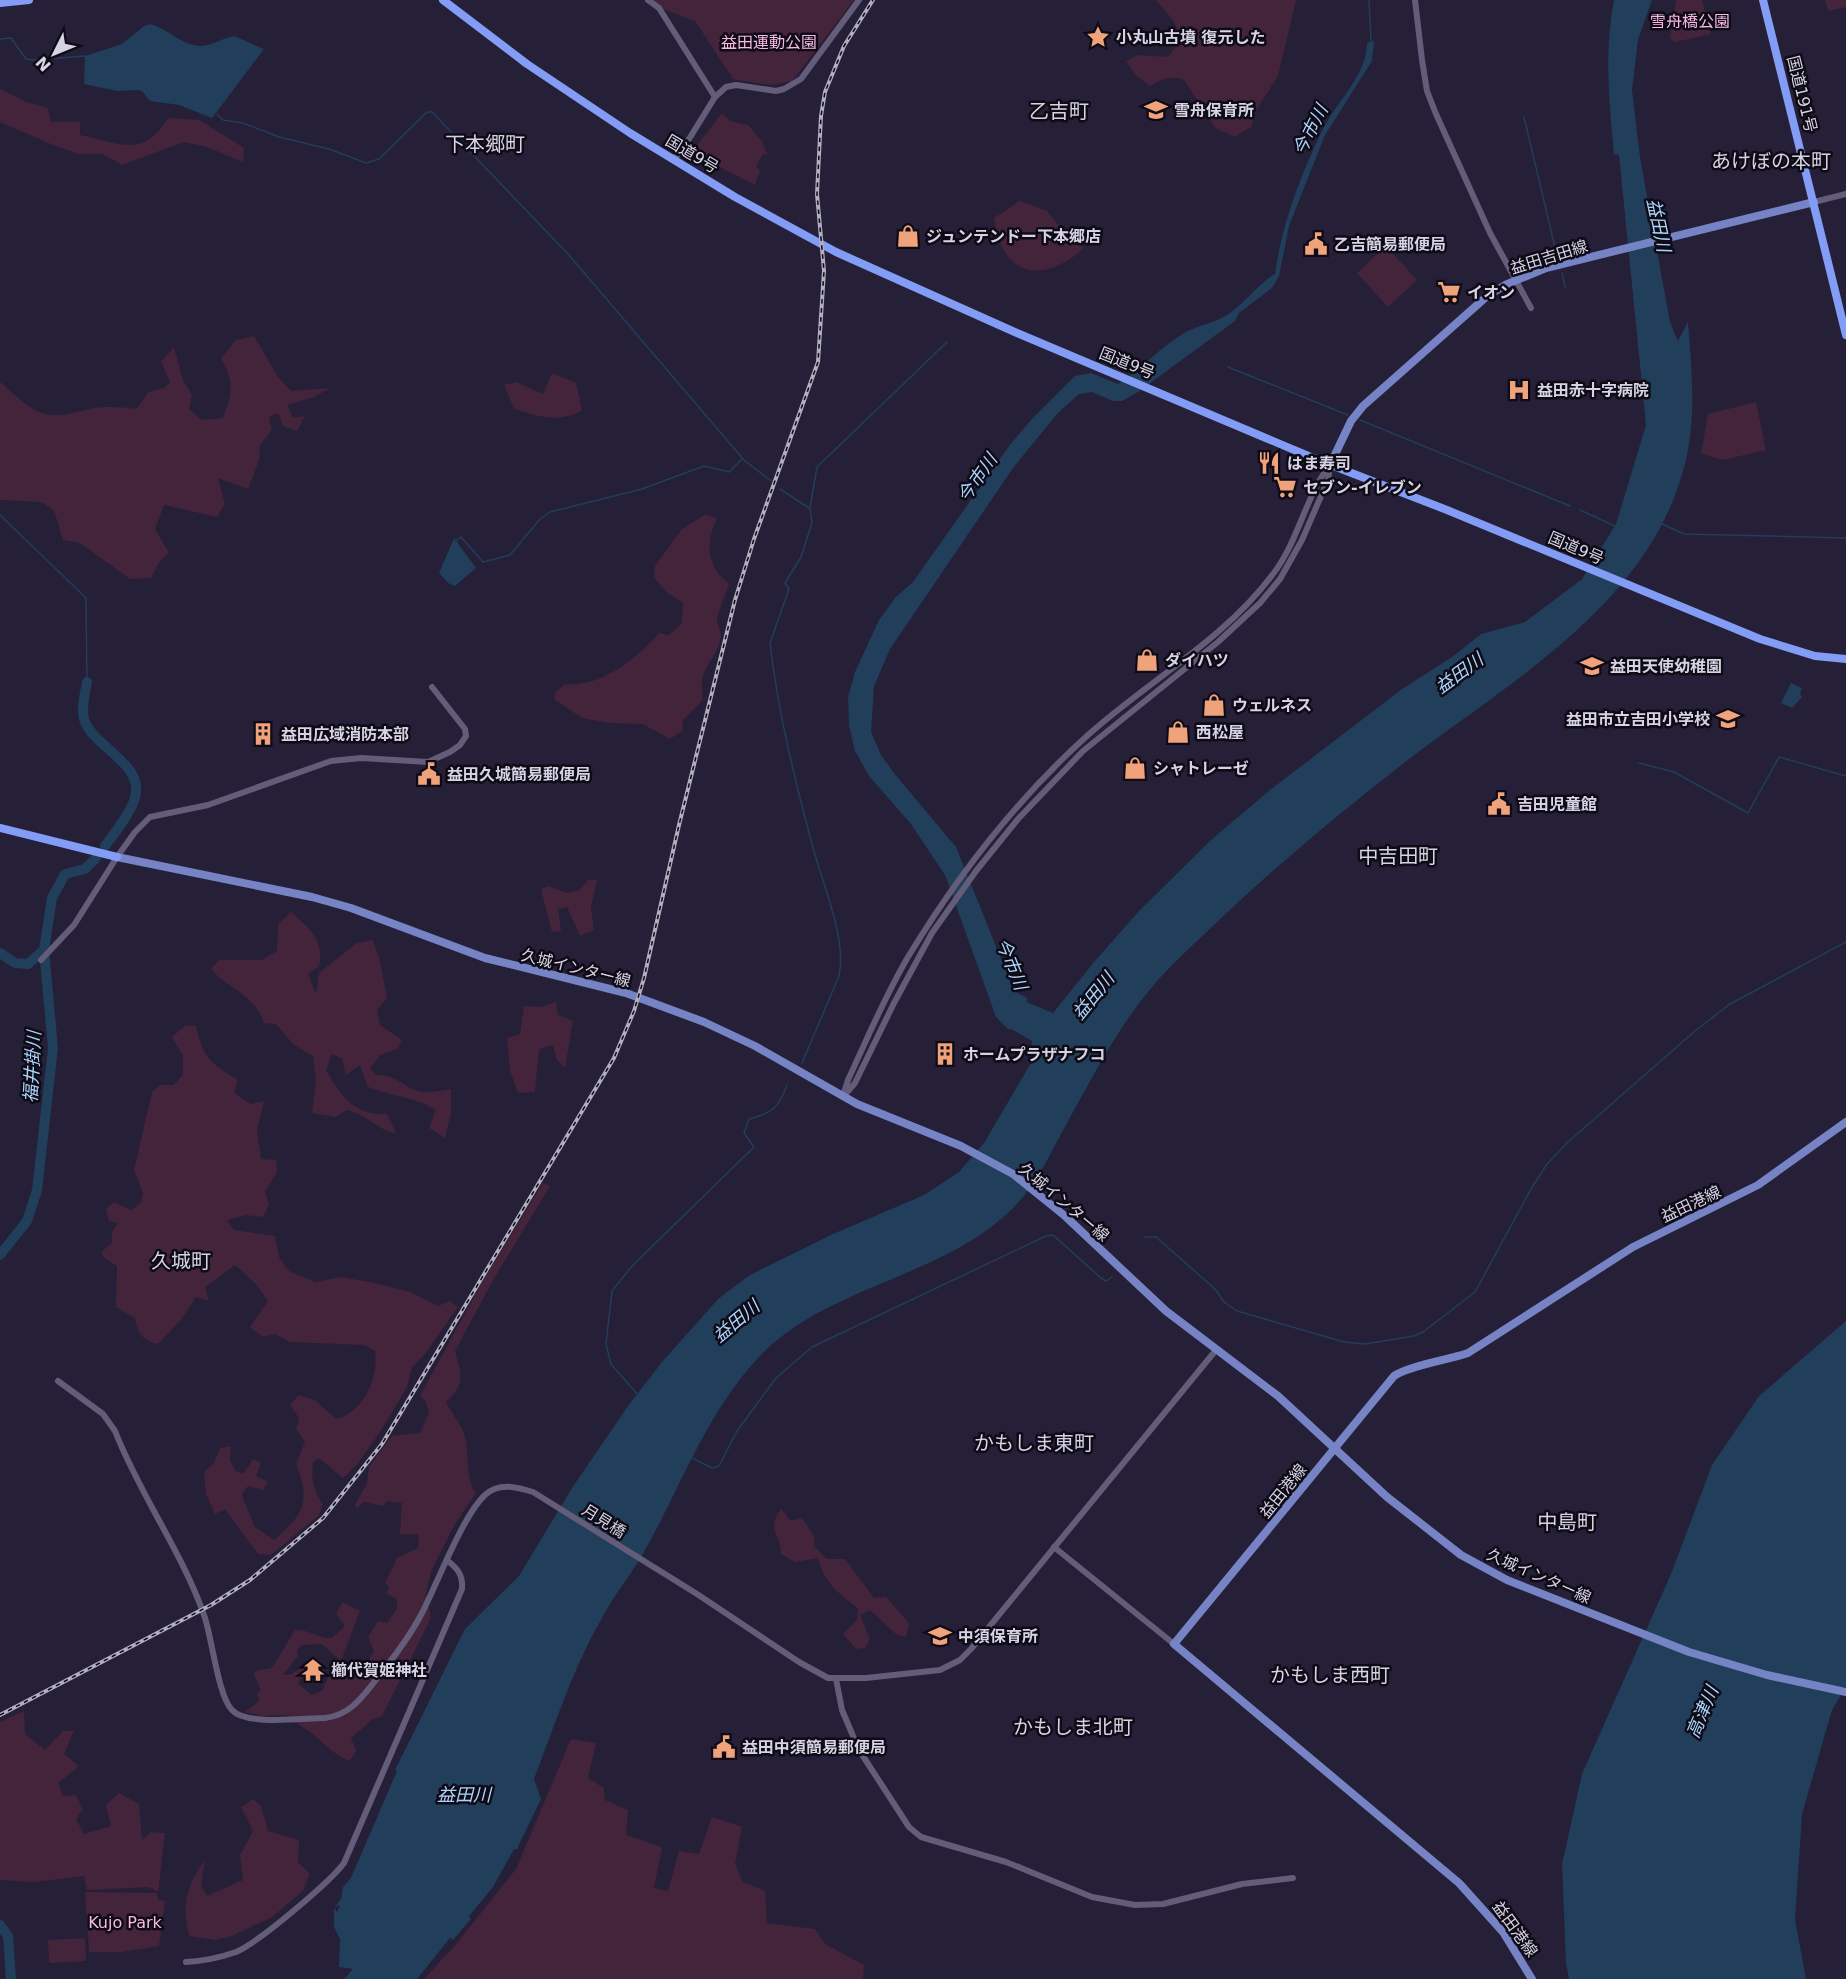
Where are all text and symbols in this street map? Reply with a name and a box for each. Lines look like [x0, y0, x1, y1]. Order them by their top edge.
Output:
park label: 雪舟橋公園 [1650, 12, 1730, 31]
north arrow [24, 24, 84, 84]
place icon: 小丸山古墳 復元した [1085, 24, 1111, 50]
place label: 小丸山古墳 復元した [1116, 28, 1266, 47]
park label: 益田運動公園 [721, 33, 817, 52]
text: N [32, 53, 55, 75]
street label: 国道191号 [1783, 54, 1821, 134]
school or university icon: 雪舟保育所 [1143, 97, 1169, 123]
district label: 乙吉町 [1029, 99, 1089, 123]
water label: 今市川 [1288, 99, 1333, 159]
place label: 雪舟保育所 [1174, 101, 1254, 120]
street label: 国道9号 [662, 131, 722, 177]
district label: 下本郷町 [445, 132, 525, 156]
district label: あけぼの本町 [1711, 149, 1831, 173]
water label: 益田川 [1643, 196, 1675, 256]
shop icon: ジュンテンドー下本郷店 [895, 223, 921, 249]
place label: ジュンテンドー下本郷店 [926, 227, 1101, 246]
public building icon: 乙吉簡易郵便局 [1303, 231, 1329, 257]
place label: 乙吉簡易郵便局 [1334, 235, 1446, 254]
street label: 益田吉田線 [1508, 236, 1590, 278]
supermarket icon: イオン [1436, 279, 1462, 305]
place label: イオン [1467, 283, 1515, 302]
street label: 国道9号 [1096, 343, 1158, 383]
hospital icon: 益田赤十字病院 [1506, 377, 1532, 403]
place label: 益田赤十字病院 [1537, 381, 1649, 400]
water label: 今市川 [953, 448, 1002, 506]
restaurant icon: はま寿司 [1256, 450, 1282, 476]
place label: はま寿司 [1287, 454, 1351, 473]
supermarket icon: セブン-イレブン [1272, 474, 1298, 500]
place label: セブン-イレブン [1303, 478, 1422, 497]
street label: 国道9号 [1546, 528, 1606, 568]
shop icon: ダイハツ [1134, 647, 1160, 673]
water label: 益田川 [1431, 647, 1489, 697]
place label: ダイハツ [1165, 651, 1229, 670]
school or university icon: 益田天使幼稚園 [1579, 653, 1605, 679]
place label: 益田天使幼稚園 [1610, 657, 1722, 676]
shop icon: ウェルネス [1201, 692, 1227, 718]
place label: ウェルネス [1232, 696, 1312, 715]
school or university icon: 益田市立吉田小学校 [1715, 706, 1741, 732]
place label: 益田市立吉田小学校 [1566, 710, 1710, 729]
shop icon: 西松屋 [1165, 719, 1191, 745]
building icon: 益田広域消防本部 [250, 721, 276, 747]
place label: 西松屋 [1196, 723, 1244, 742]
place label: 益田広域消防本部 [281, 725, 409, 744]
shop icon: シャトレーゼ [1122, 755, 1148, 781]
place label: シャトレーゼ [1153, 759, 1249, 778]
public building icon: 益田久城簡易郵便局 [416, 761, 442, 787]
place label: 益田久城簡易郵便局 [447, 765, 591, 784]
public building icon: 吉田児童館 [1486, 791, 1512, 817]
place label: 吉田児童館 [1517, 795, 1597, 814]
district label: 中吉田町 [1358, 844, 1438, 868]
water label: 今市川 [992, 935, 1033, 995]
street label: 久城インター線 [519, 945, 633, 991]
water label: 益田川 [1068, 967, 1119, 1024]
water label: 福井掛川 [20, 1029, 44, 1104]
building icon: ホームプラザナフコ [932, 1041, 958, 1067]
place label: ホームプラザナフコ [963, 1045, 1106, 1064]
street label: 久城インター線 [1015, 1159, 1113, 1245]
street label: 益田港線 [1658, 1182, 1724, 1226]
district label: 久城町 [151, 1249, 211, 1273]
water label: 益田川 [709, 1294, 765, 1346]
district label: かもしま東町 [974, 1431, 1094, 1455]
street label: 益田港線 [1255, 1460, 1311, 1522]
street label: 月見橋 [579, 1500, 629, 1542]
district label: 中島町 [1537, 1510, 1597, 1534]
street label: 久城インター線 [1484, 1545, 1594, 1607]
school or university icon: 中須保育所 [927, 1623, 953, 1649]
place label: 中須保育所 [958, 1627, 1038, 1646]
temple icon: 櫛代賀姫神社 [300, 1657, 326, 1683]
place label: 櫛代賀姫神社 [331, 1661, 427, 1680]
district label: かもしま西町 [1270, 1663, 1390, 1687]
water label: 高津川 [1682, 1681, 1723, 1741]
district label: かもしま北町 [1013, 1715, 1133, 1739]
public building icon: 益田中須簡易郵便局 [711, 1734, 737, 1760]
place label: 益田中須簡易郵便局 [742, 1738, 886, 1757]
water label: 益田川 [437, 1784, 493, 1805]
street label: 益田港線 [1489, 1898, 1541, 1960]
park label: Kujo Park [88, 1913, 163, 1932]

